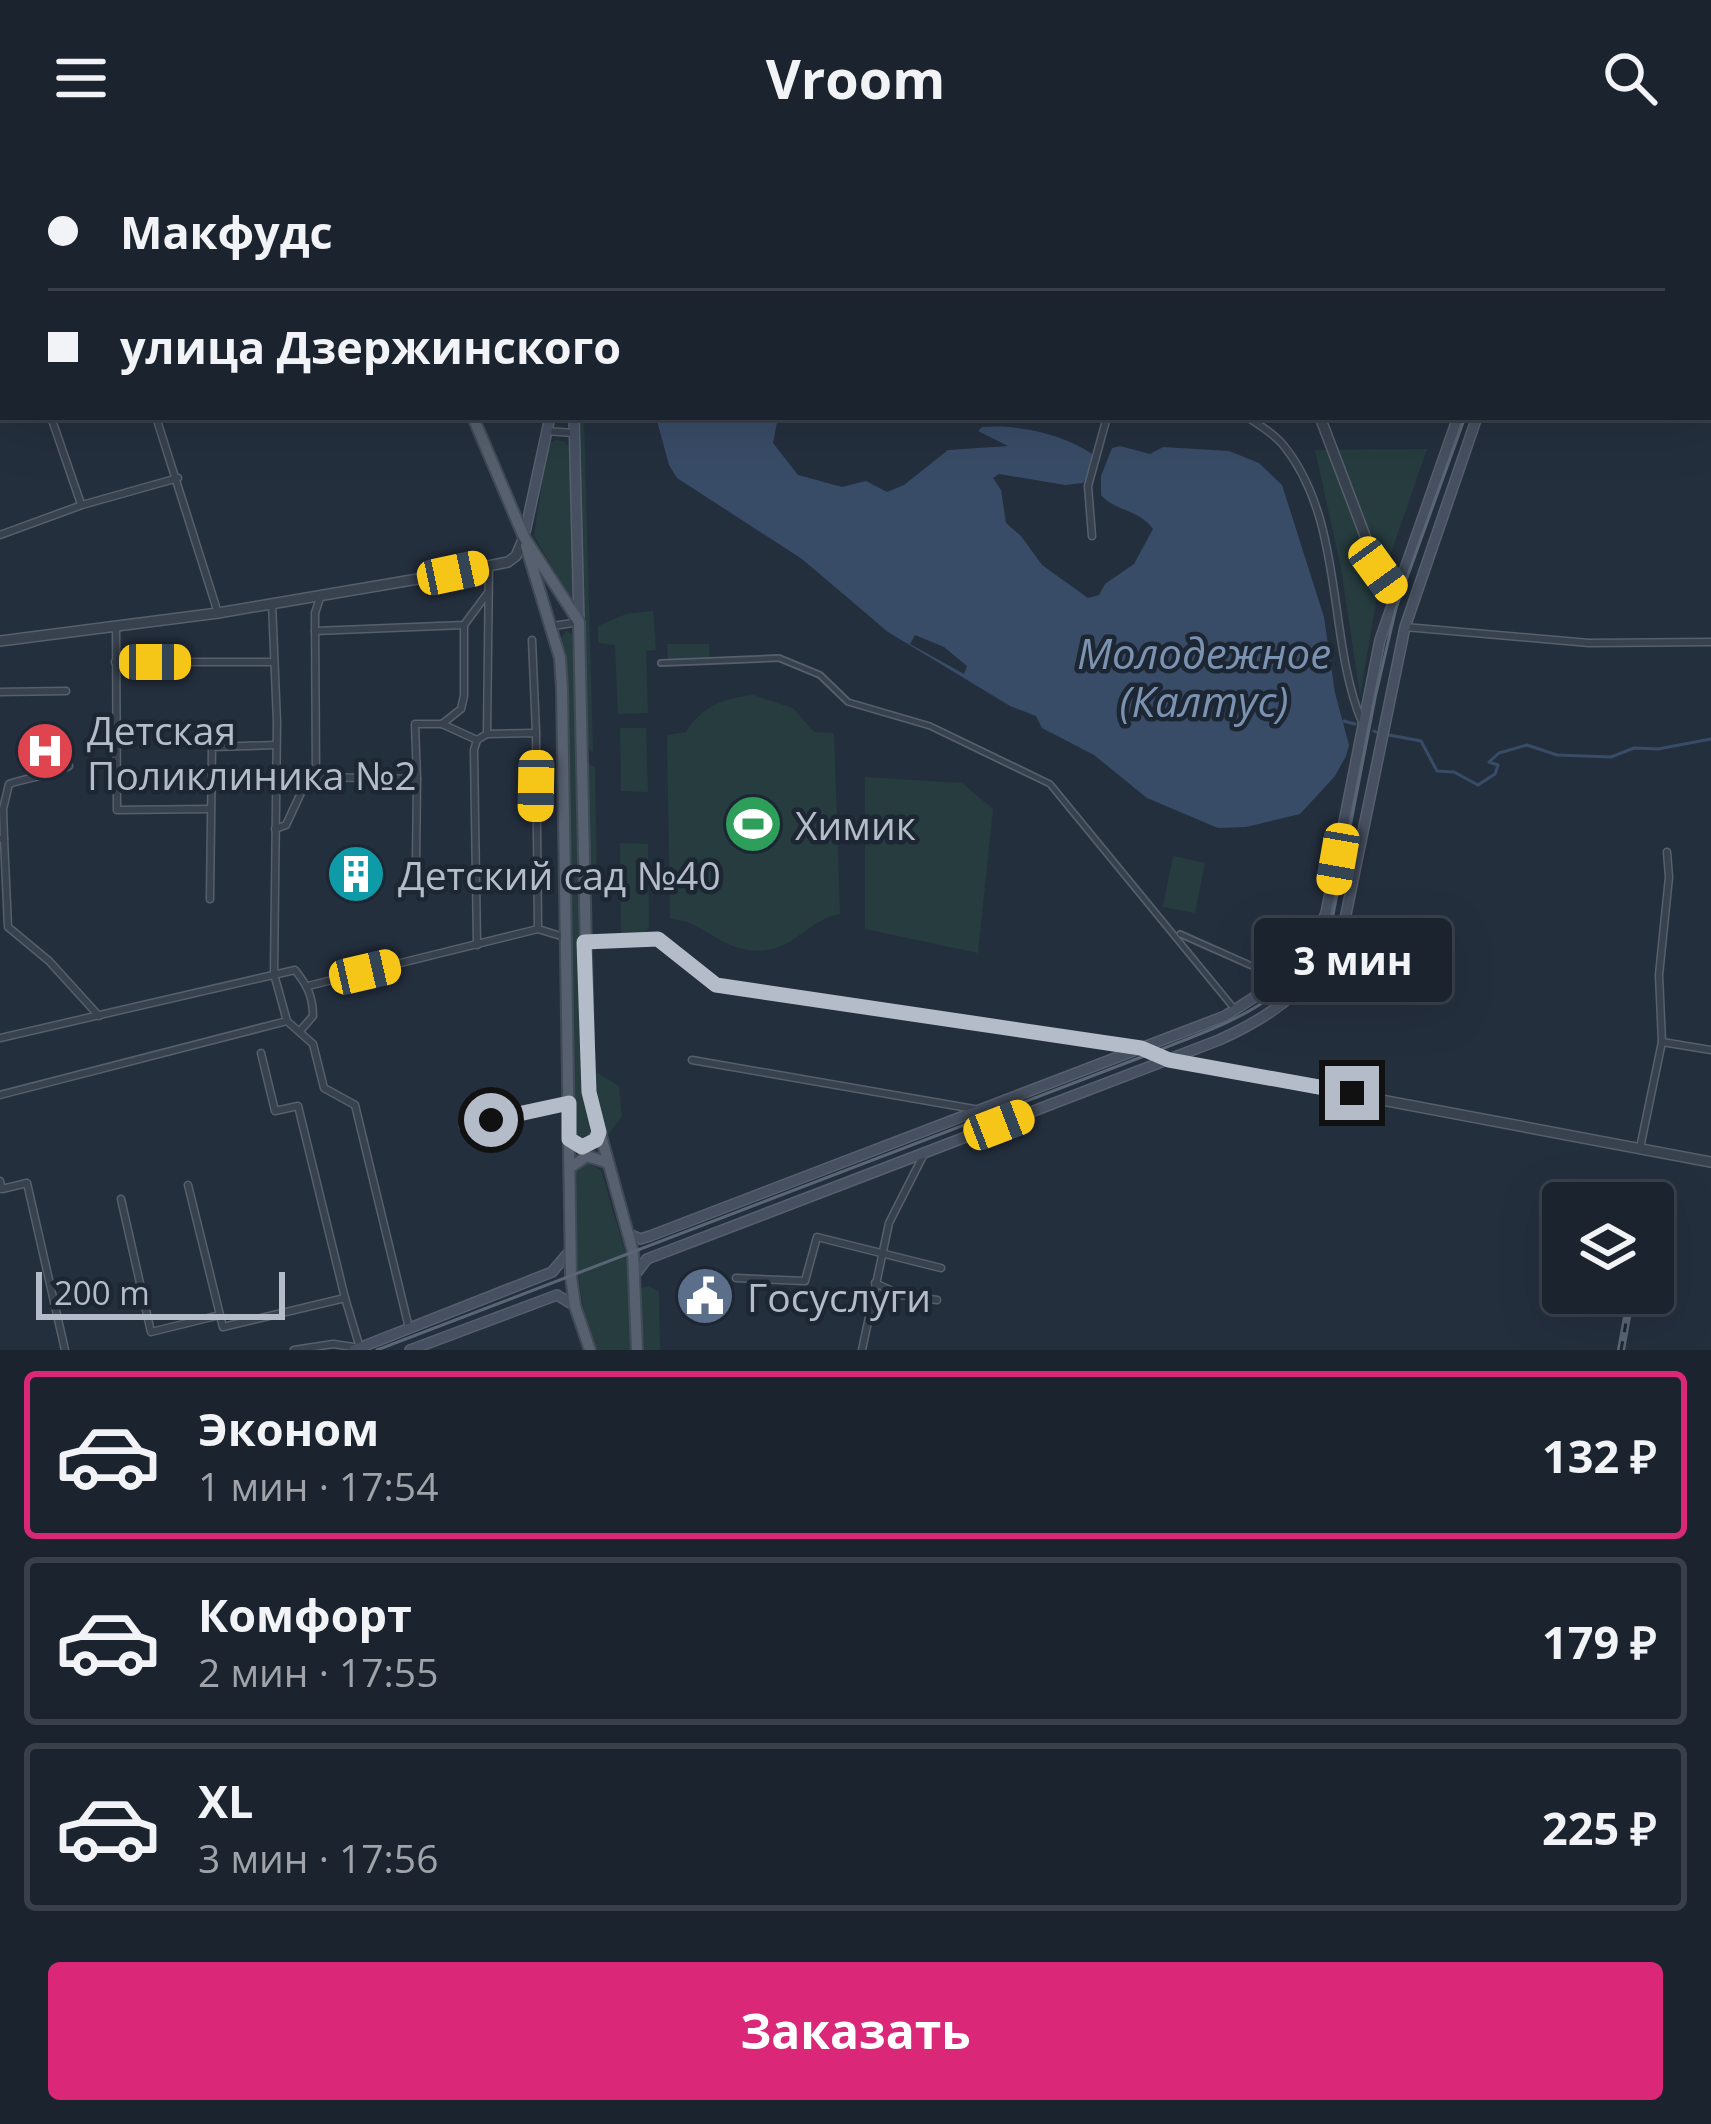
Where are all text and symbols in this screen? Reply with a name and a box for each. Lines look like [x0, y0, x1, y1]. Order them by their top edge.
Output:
text: Vroom [766, 41, 945, 115]
icon: menu [48, 45, 114, 111]
icon: search [1597, 45, 1663, 111]
text: Макфудс [120, 201, 333, 262]
text: улица Дзержинского [120, 316, 621, 377]
car [1342, 530, 1414, 610]
car [414, 548, 492, 598]
water label: Молодежное (Калтус) [1077, 624, 1331, 729]
car [119, 644, 191, 680]
place label: Детская Поликлиника №2 [87, 703, 417, 801]
hospital icon: Детская Поликлиника №2 [14, 720, 76, 782]
car [517, 750, 555, 822]
sports icon: Химик [722, 793, 784, 855]
place label: Химик [795, 798, 916, 851]
car [1314, 820, 1362, 898]
building icon: Детский сад №40 [325, 843, 387, 905]
place label: Детский сад №40 [398, 848, 721, 901]
callout: 3 мин [1253, 919, 1451, 1003]
text: 3 мин [1293, 933, 1413, 986]
car [326, 946, 404, 998]
route end [1325, 1066, 1379, 1120]
route start [464, 1093, 518, 1147]
car [959, 1095, 1039, 1155]
map controls [1542, 1182, 1674, 1314]
button: layers [1542, 1182, 1674, 1314]
public building icon: Госуслуги [674, 1265, 736, 1327]
scale bar [36, 1266, 285, 1319]
text: 200 m [54, 1270, 150, 1315]
place label: Госуслуги [747, 1270, 931, 1323]
text: Эконом [198, 1398, 379, 1459]
icon: car [54, 1401, 162, 1509]
text: 132 ₽ [1542, 1425, 1657, 1486]
text: 1 мин · 17:54 [198, 1459, 438, 1512]
text: Комфорт [198, 1584, 412, 1645]
icon: car [54, 1587, 162, 1695]
text: 179 ₽ [1542, 1611, 1657, 1672]
text: 2 мин · 17:55 [198, 1645, 438, 1698]
text: XL [198, 1770, 253, 1831]
icon: car [54, 1773, 162, 1881]
text: 225 ₽ [1542, 1797, 1657, 1858]
text: 3 мин · 17:56 [198, 1831, 438, 1884]
button: Заказать [48, 1962, 1663, 2100]

